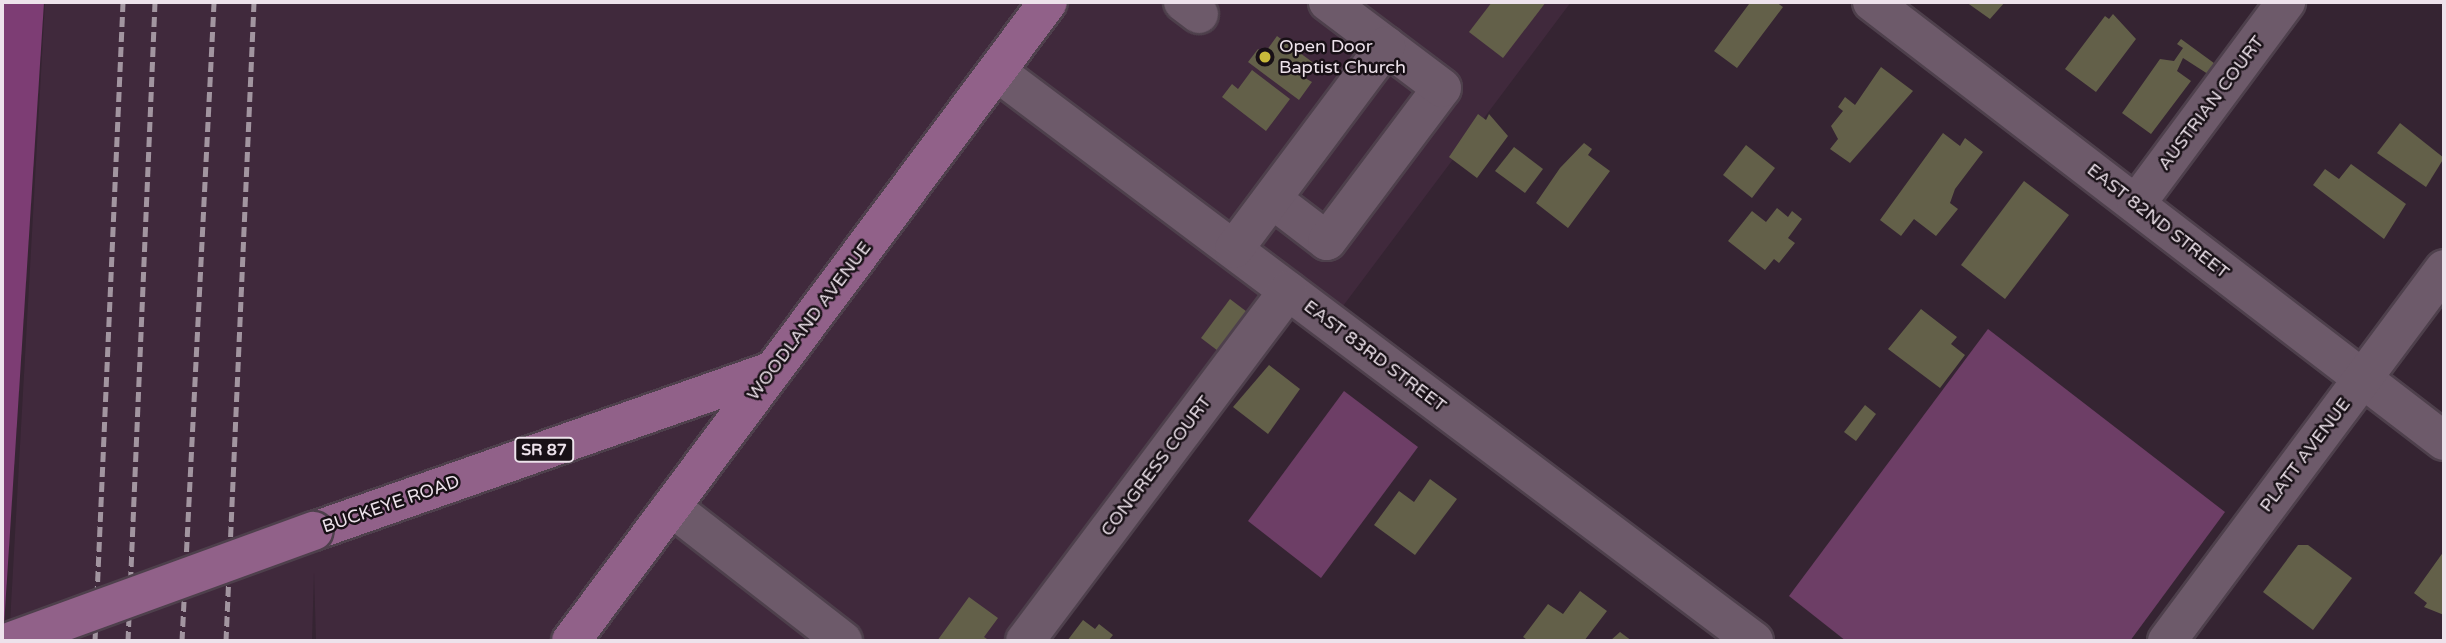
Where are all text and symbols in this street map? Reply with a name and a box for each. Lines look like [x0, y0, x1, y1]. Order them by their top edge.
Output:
street label: AUSTRIAN COURT [2153, 31, 2269, 175]
place label: Open Door Baptist Church [1279, 36, 1406, 78]
marker: Open Door Baptist Church [1257, 49, 1273, 65]
street label: EAST 82ND STREET [2083, 159, 2233, 283]
street label: WOODLAND AVENUE [742, 237, 876, 405]
street label: EAST 83RD STREET [1300, 295, 1450, 417]
street label: CONGRESS COURT [1096, 392, 1216, 540]
street label: PLATT AVENUE [2255, 394, 2355, 516]
road number: SR 87 [512, 438, 576, 463]
street label: BUCKEYE ROAD [319, 470, 463, 538]

